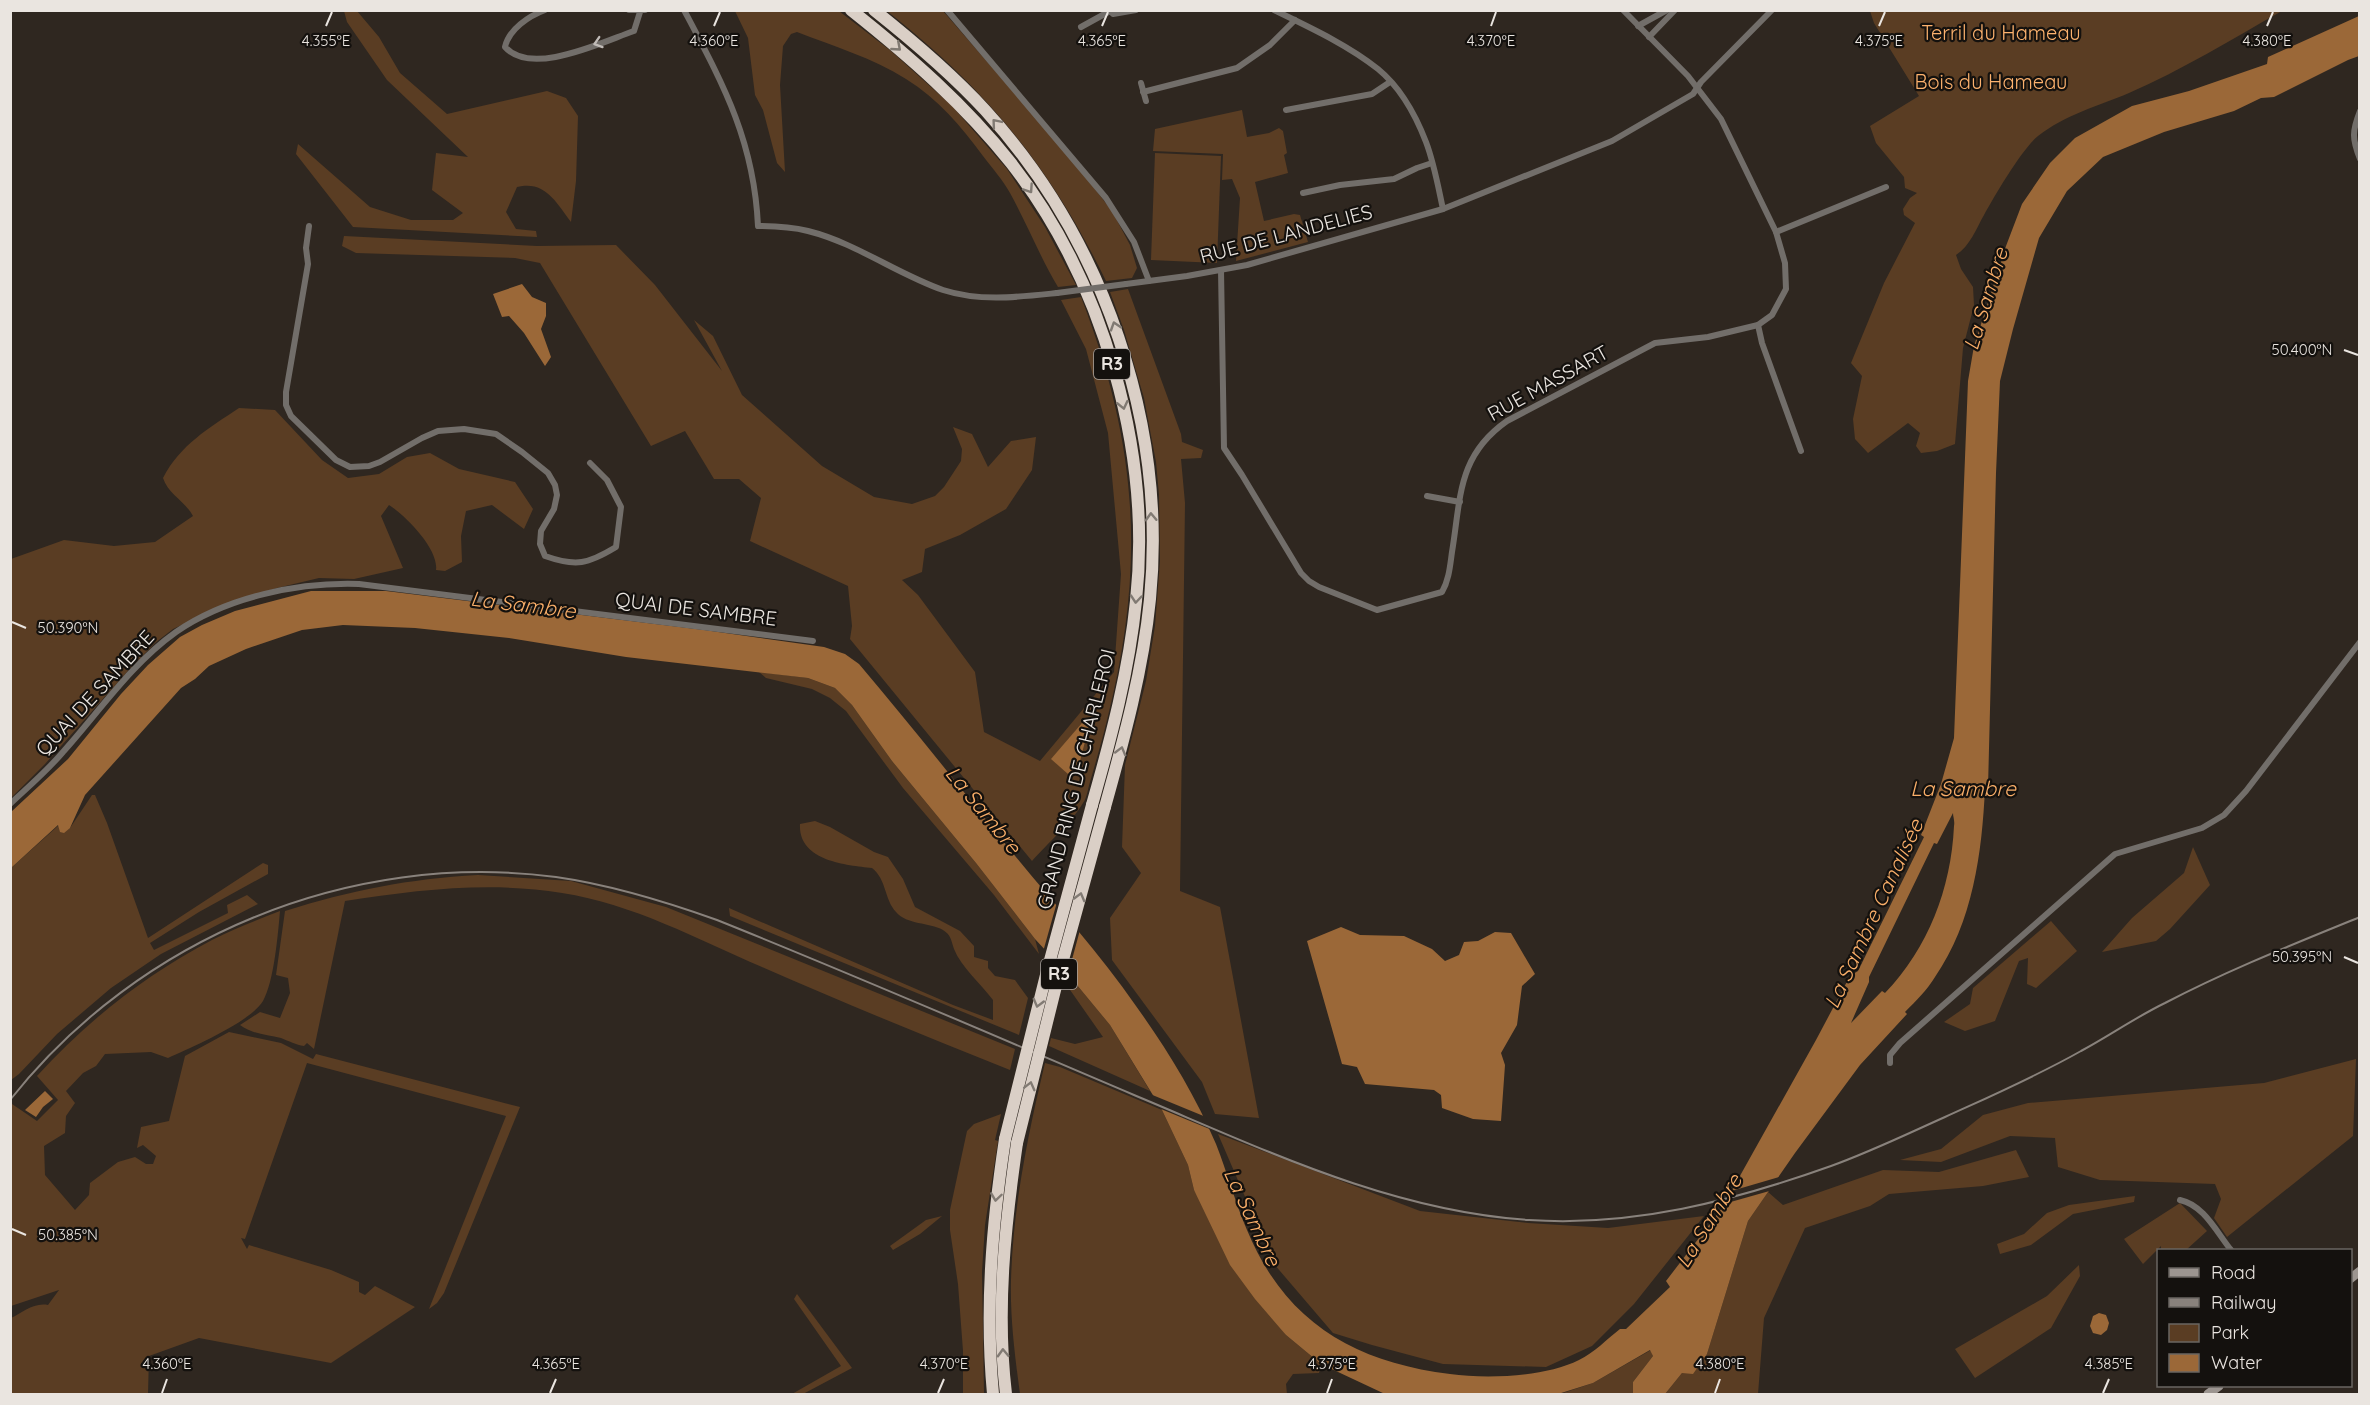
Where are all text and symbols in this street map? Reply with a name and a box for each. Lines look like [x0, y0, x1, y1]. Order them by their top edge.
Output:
park label: Terril du Hameau [1921, 20, 2081, 45]
text: 4.355°E [302, 31, 350, 50]
text: 4.360°E [690, 31, 738, 50]
text: 4.365°E [1078, 31, 1126, 50]
text: 4.370°E [1467, 31, 1515, 50]
text: 4.375°E [1855, 31, 1903, 50]
text: 4.380°E [2242, 31, 2292, 50]
one-way arrow [593, 36, 604, 48]
one-way arrow [890, 40, 900, 51]
park label: Bois du Hameau [1915, 69, 2067, 94]
one-way arrow [992, 119, 1003, 130]
one-way arrow [1022, 183, 1033, 194]
street label: RUE DE LANDELIES [1197, 198, 1375, 269]
water label: La Sambre [1957, 243, 2013, 353]
one-way arrow [1109, 321, 1122, 332]
street label: RUE MASSART [1483, 339, 1613, 426]
text: 50.400°N [2271, 340, 2333, 359]
road number: R3 [1094, 349, 1130, 379]
one-way arrow [1116, 400, 1129, 410]
one-way arrow [1145, 512, 1158, 521]
water label: La Sambre [469, 585, 578, 623]
street label: QUAI DE SAMBRE [614, 586, 778, 631]
one-way arrow [1130, 594, 1143, 603]
text: 50.390°N [38, 618, 98, 637]
street label: QUAI DE SAMBRE [30, 625, 159, 761]
street label: GRAND RING DE CHARLEROI [1031, 646, 1120, 912]
one-way arrow [1113, 746, 1126, 756]
water label: La Sambre [940, 760, 1028, 859]
water label: La Sambre [1910, 775, 2017, 801]
water label: La Sambre Canalisée [1818, 814, 1929, 1012]
one-way arrow [1073, 892, 1085, 903]
text: 50.395°N [2272, 947, 2332, 966]
road number: R3 [1041, 959, 1077, 989]
one-way arrow [1033, 998, 1046, 1008]
one-way arrow [1022, 1081, 1035, 1091]
water label: La Sambre [1219, 1163, 1287, 1271]
water label: La Sambre [1669, 1168, 1748, 1272]
one-way arrow [991, 1193, 1003, 1202]
text: 50.385°N [38, 1225, 98, 1244]
legend [2157, 1249, 2352, 1387]
text: Road [2211, 1261, 2256, 1284]
text: Railway [2211, 1291, 2277, 1314]
text: Park [2211, 1321, 2249, 1344]
one-way arrow [996, 1348, 1009, 1357]
text: Water [2211, 1351, 2262, 1374]
text: 4.360°E [143, 1354, 191, 1373]
text: 4.365°E [532, 1354, 580, 1373]
text: 4.370°E [920, 1354, 968, 1373]
text: 4.375°E [1308, 1354, 1356, 1373]
text: 4.380°E [1695, 1354, 1745, 1373]
text: 4.385°E [2085, 1354, 2133, 1373]

